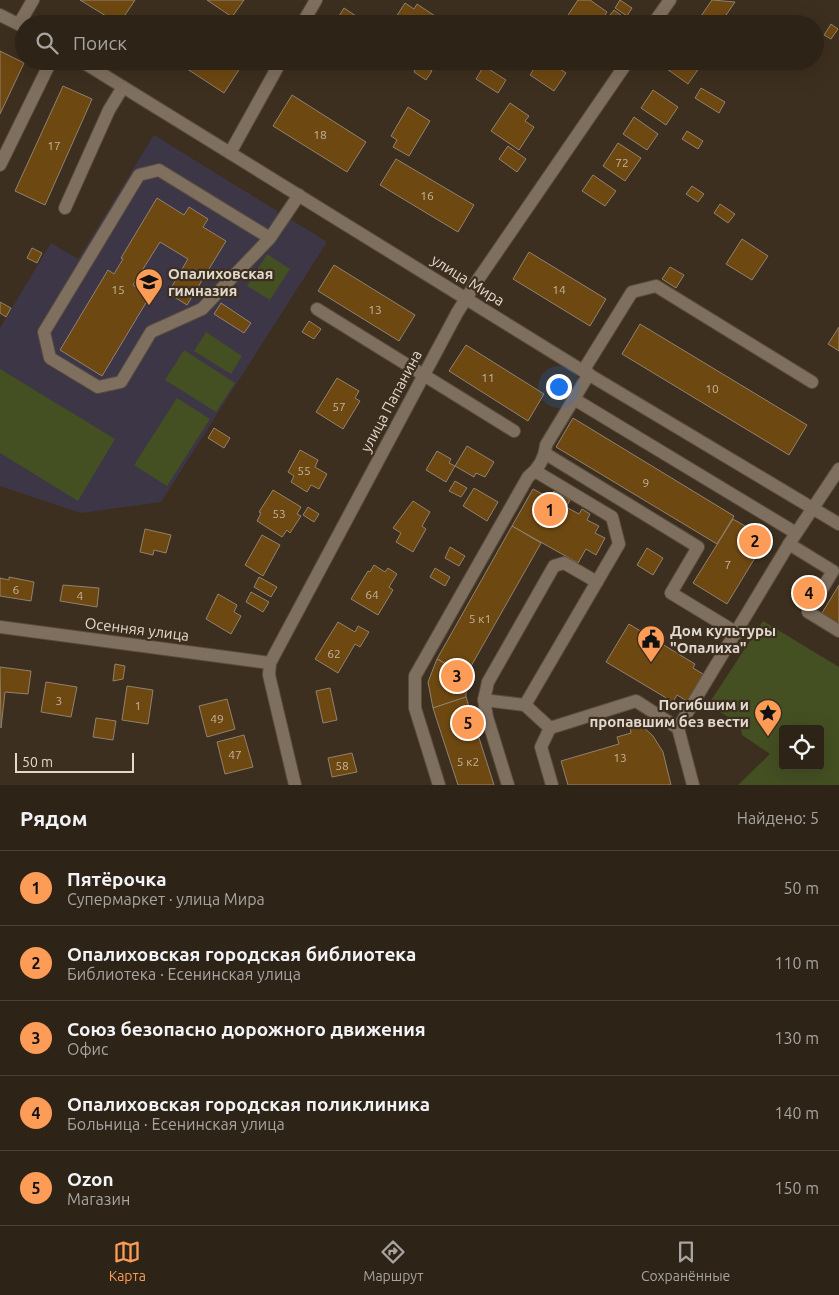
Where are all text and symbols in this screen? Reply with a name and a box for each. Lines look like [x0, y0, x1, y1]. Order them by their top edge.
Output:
search box [15, 15, 824, 70]
icon: search [33, 29, 61, 57]
text: Поиск [73, 32, 127, 54]
house number: 18 [313, 128, 327, 141]
house number: 17 [47, 139, 61, 152]
house number: 72 [615, 156, 629, 169]
house number: 16 [420, 189, 434, 202]
street label: улица Мира [428, 251, 508, 309]
place label: Опалиховская гимназия [168, 265, 273, 299]
school or university icon: Опалиховская гимназия [134, 267, 164, 306]
house number: 15 [111, 283, 125, 296]
house number: 14 [552, 283, 566, 296]
house number: 13 [368, 303, 382, 316]
street label: улица Папанина [357, 347, 425, 455]
house number: 11 [481, 371, 495, 384]
your location [546, 374, 572, 400]
house number: 10 [705, 382, 719, 395]
house number: 57 [332, 400, 346, 413]
house number: 55 [297, 464, 311, 477]
house number: 9 [643, 476, 649, 489]
pin: 1 [534, 491, 566, 529]
house number: 53 [272, 507, 286, 520]
pin: 2 [739, 522, 771, 560]
house number: 7 [725, 558, 731, 571]
pin: 4 [793, 574, 825, 612]
house number: 6 [13, 583, 20, 596]
house number: 64 [365, 588, 379, 601]
house number: 4 [77, 589, 84, 602]
house number: 5 к1 [469, 612, 491, 625]
street label: Осенняя улица [84, 614, 190, 644]
place label: Дом культуры "Опалиха" [670, 622, 776, 656]
public building icon: Дом культуры "Опалиха" [636, 624, 666, 663]
house number: 62 [327, 647, 341, 660]
pin: 3 [441, 657, 473, 695]
house number: 3 [56, 694, 62, 707]
place label: Погибшим и пропавшим без вести [590, 696, 749, 730]
place icon: Погибшим и пропавшим без вести [753, 698, 783, 737]
house number: 1 [135, 699, 141, 712]
pin: 5 [452, 704, 484, 742]
house number: 49 [210, 712, 224, 725]
map controls [779, 725, 824, 770]
button: locate [779, 725, 824, 770]
house number: 47 [228, 748, 242, 761]
scale bar [15, 750, 134, 773]
house number: 13 [613, 751, 627, 764]
text: 50 m [22, 754, 53, 770]
house number: 5 к2 [457, 755, 479, 768]
house number: 58 [335, 759, 349, 772]
text: Рядом [20, 806, 88, 830]
text: Найдено: 5 [737, 809, 819, 827]
text: Пятёрочка [67, 868, 166, 890]
text: 1 [31, 879, 41, 897]
text: 50 m [783, 879, 819, 897]
text: Супермаркет · улица Мира [67, 890, 265, 908]
text: Опалиховская городская библиотека [67, 943, 416, 965]
text: 2 [31, 954, 41, 972]
text: 110 m [774, 954, 819, 972]
text: Библиотека · Есенинская улица [67, 965, 301, 983]
text: Союз безопасно дорожного движения [67, 1018, 426, 1040]
text: 3 [31, 1029, 41, 1047]
text: 130 m [774, 1029, 819, 1047]
text: Офис [67, 1040, 108, 1058]
text: Опалиховская городская поликлиника [67, 1093, 430, 1115]
text: 4 [31, 1104, 41, 1122]
text: 140 m [774, 1104, 819, 1122]
text: Больница · Есенинская улица [67, 1115, 285, 1133]
text: Ozon [67, 1168, 114, 1190]
text: 5 [31, 1179, 41, 1197]
text: 150 m [774, 1179, 819, 1197]
text: Магазин [67, 1190, 130, 1208]
tab: Карта [109, 1238, 146, 1284]
tab: Маршрут [363, 1238, 424, 1284]
tab: Сохранённые [641, 1238, 730, 1284]

